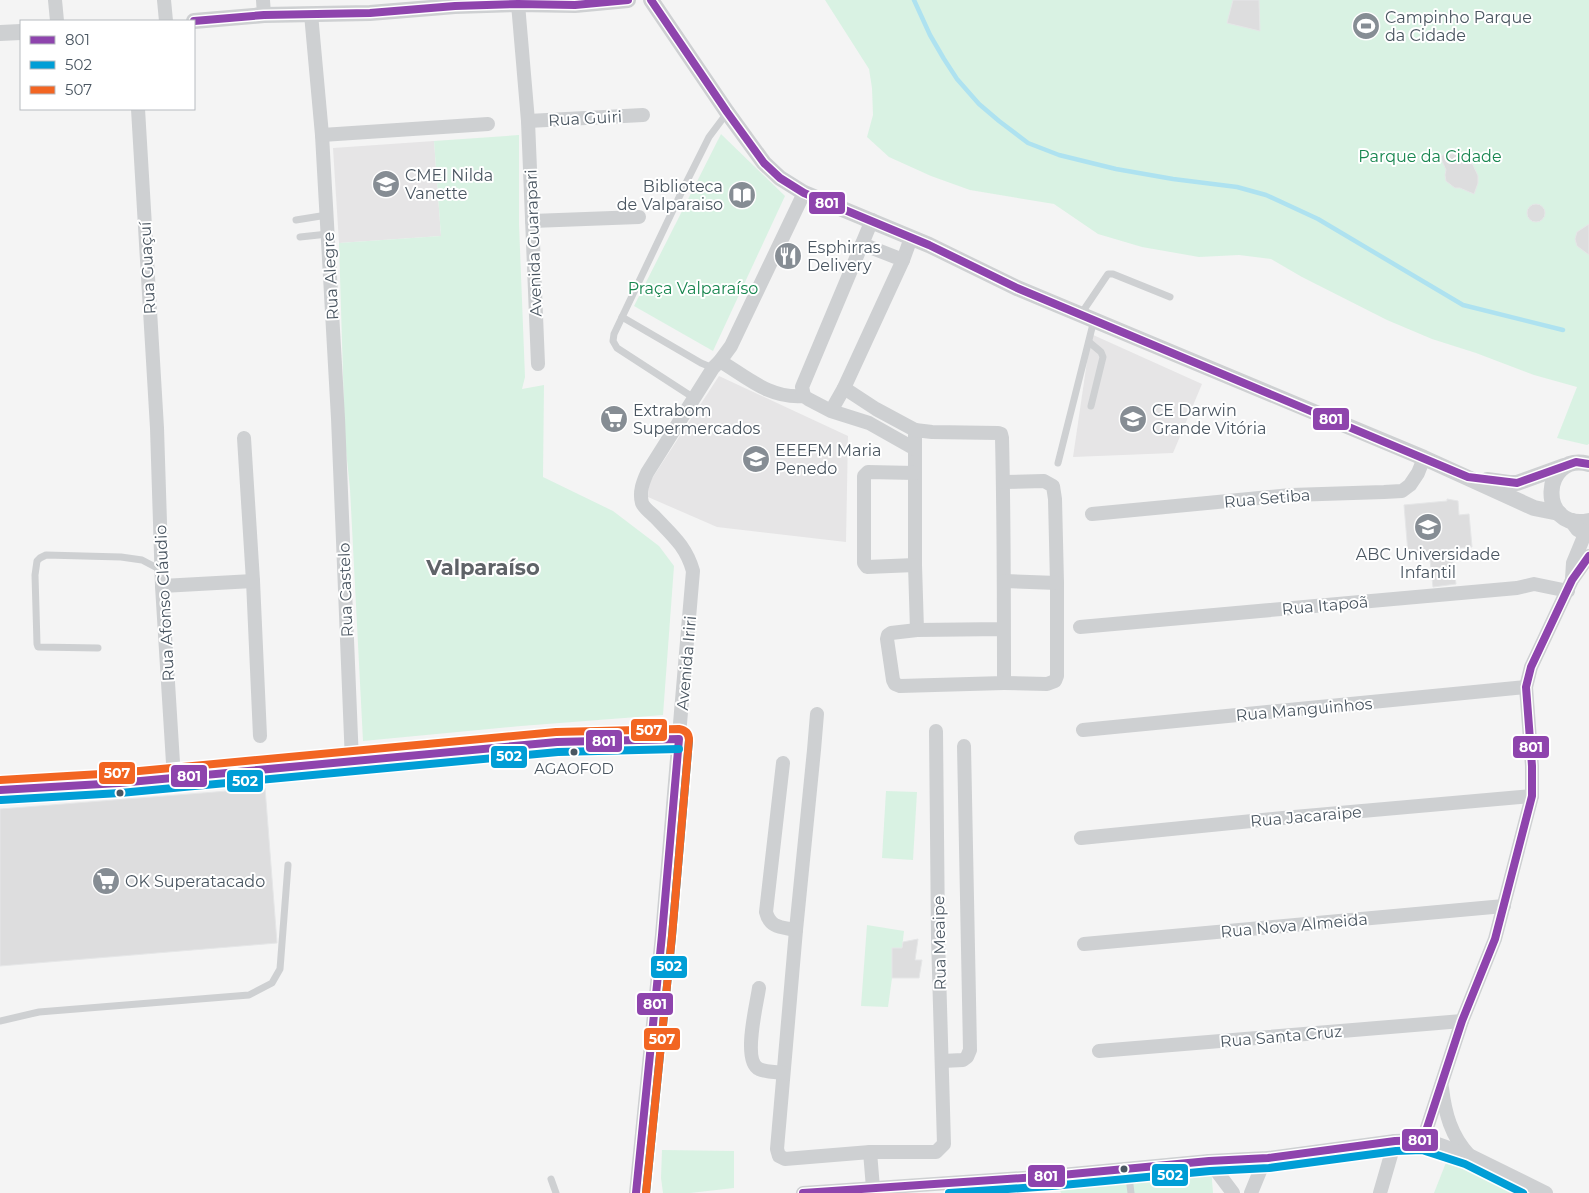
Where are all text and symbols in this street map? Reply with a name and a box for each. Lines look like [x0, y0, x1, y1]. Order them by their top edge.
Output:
place label: Campinho Parque da Cidade [1385, 8, 1532, 45]
sports icon: Campinho Parque da Cidade [1351, 11, 1381, 41]
legend [20, 20, 195, 110]
text: 801 [65, 30, 90, 49]
text: 502 [65, 55, 92, 74]
text: 507 [65, 80, 92, 99]
street label: Rua Guiri [548, 107, 622, 130]
park label: Parque da Cidade [1358, 147, 1502, 166]
place label: CMEI Nilda Vanette [405, 166, 493, 203]
school or university icon: CMEI Nilda Vanette [371, 169, 401, 199]
street label: Avenida Guarapari [521, 169, 546, 317]
place label: Biblioteca de Valparaiso [617, 177, 723, 214]
library icon: Biblioteca de Valparaiso [727, 180, 757, 210]
line badge: 801 [808, 191, 846, 215]
text: 801 [815, 194, 839, 212]
street label: Rua Guaçuí [136, 221, 159, 315]
street label: Rua Alegre [319, 231, 342, 321]
place label: Esphirras Delivery [807, 238, 881, 275]
restaurant icon: Esphirras Delivery [773, 241, 803, 271]
park label: Praça Valparaíso [628, 279, 758, 298]
place label: Extrabom Supermercados [633, 401, 761, 438]
place label: CE Darwin Grande Vitória [1152, 401, 1266, 438]
supermarket icon: Extrabom Supermercados [599, 404, 629, 434]
school or university icon: CE Darwin Grande Vitória [1118, 404, 1148, 434]
line badge: 801 [1312, 407, 1350, 431]
text: 801 [1319, 410, 1343, 428]
place label: EEEFM Maria Penedo [775, 441, 881, 478]
school or university icon: EEEFM Maria Penedo [741, 444, 771, 474]
street label: Rua Setiba [1223, 485, 1311, 512]
school or university icon: ABC Universidade Infantil [1413, 512, 1443, 542]
street label: Rua Afonso Cláudio [151, 524, 178, 682]
street label: Rua Castelo [334, 542, 357, 638]
place label: ABC Universidade Infantil [1356, 545, 1500, 582]
district label: Valparaíso [425, 555, 540, 580]
street label: Rua Itapoã [1281, 592, 1369, 619]
street label: Avenida Iriri [673, 615, 700, 711]
street label: Rua Manguinhos [1235, 694, 1373, 725]
line badge: 507 [630, 718, 668, 742]
text: 507 [636, 721, 663, 739]
line badge: 801 [585, 729, 623, 753]
text: 801 [592, 732, 616, 750]
line badge: 801 [1512, 735, 1550, 759]
text: 801 [1519, 738, 1543, 756]
line badge: 502 [490, 745, 528, 769]
text: 502 [496, 747, 522, 765]
marker: AGAOFOD [569, 747, 579, 757]
place label: AGAOFOD [534, 759, 614, 778]
line badge: 507 [98, 761, 136, 785]
text: 507 [104, 764, 131, 782]
line badge: 801 [170, 764, 208, 788]
text: 801 [177, 767, 201, 785]
line badge: 502 [226, 769, 264, 793]
text: 502 [232, 772, 258, 790]
unlabelled marker [115, 788, 125, 798]
street label: Rua Jacaraipe [1249, 802, 1363, 831]
supermarket icon: OK Superatacado [91, 866, 121, 896]
place label: OK Superatacado [125, 872, 265, 891]
street label: Rua Meaipe [929, 895, 950, 991]
street label: Rua Nova Almeida [1220, 910, 1368, 941]
line badge: 502 [650, 955, 688, 979]
text: 502 [656, 957, 682, 975]
line badge: 801 [636, 992, 674, 1016]
text: 801 [643, 995, 667, 1013]
street label: Rua Santa Cruz [1219, 1022, 1343, 1051]
line badge: 507 [643, 1027, 681, 1051]
text: 507 [649, 1030, 676, 1048]
line badge: 801 [1401, 1128, 1439, 1152]
text: 801 [1408, 1131, 1432, 1149]
line badge: 502 [1151, 1163, 1189, 1187]
line badge: 801 [1027, 1164, 1066, 1188]
unlabelled marker [1119, 1164, 1129, 1174]
text: 502 [1157, 1166, 1183, 1184]
text: 801 [1034, 1167, 1058, 1185]

